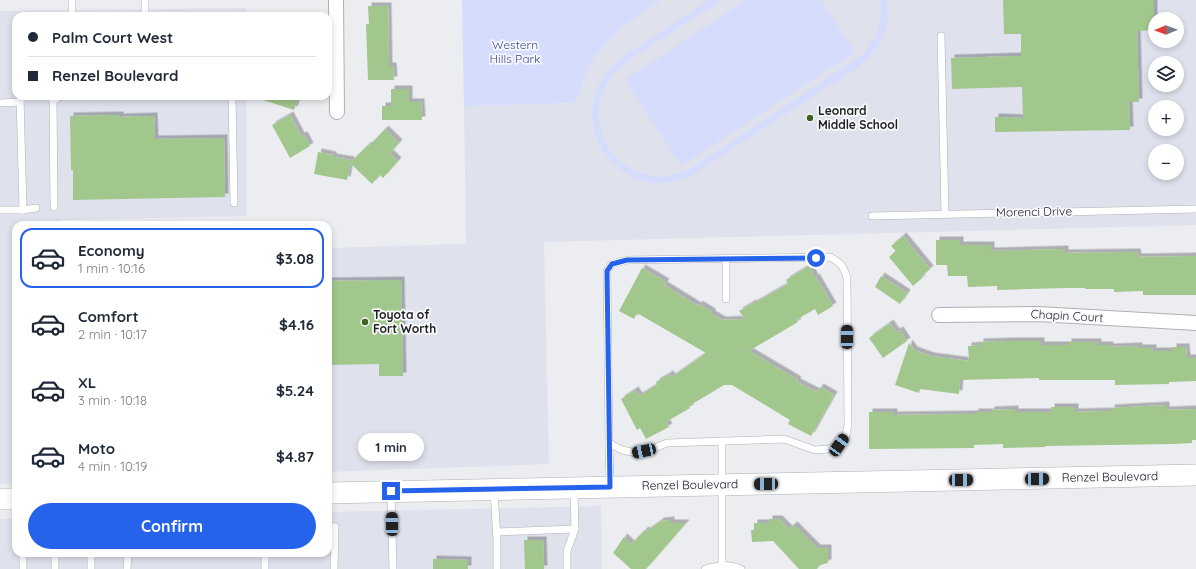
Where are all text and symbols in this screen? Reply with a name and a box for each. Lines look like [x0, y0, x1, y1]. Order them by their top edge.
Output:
north arrow [1148, 12, 1184, 48]
map controls [1148, 12, 1184, 180]
text: Palm Court West [52, 28, 173, 47]
park label: Western Hills Park [489, 37, 541, 66]
button: layers [1148, 56, 1184, 92]
text: Renzel Boulevard [52, 66, 178, 85]
button: + [1148, 100, 1184, 136]
place label: Leonard Middle School [818, 103, 898, 132]
marker: Leonard Middle School [805, 113, 815, 123]
button: − [1148, 144, 1184, 180]
street label: Morenci Drive [996, 203, 1072, 220]
icon: car [30, 240, 66, 276]
text: Economy [78, 241, 145, 260]
text: $3.08 [276, 249, 314, 268]
route start [807, 249, 825, 267]
text: 1 min · 10:16 [78, 260, 145, 276]
icon: car [30, 306, 66, 342]
street label: Chapin Court [1030, 306, 1104, 325]
text: Comfort [78, 307, 139, 326]
place label: Toyota of Fort Worth [373, 307, 436, 336]
text: $4.16 [279, 315, 314, 334]
marker: Toyota of Fort Worth [360, 317, 370, 327]
car [841, 325, 853, 349]
text: 2 min · 10:17 [78, 326, 147, 342]
icon: car [30, 372, 66, 408]
text: XL [78, 373, 96, 392]
text: $5.24 [276, 381, 314, 400]
text: 3 min · 10:18 [78, 392, 147, 408]
car [827, 432, 851, 458]
callout: 1 min [358, 433, 424, 461]
icon: car [30, 438, 66, 474]
text: Moto [78, 439, 115, 458]
text: 1 min [375, 439, 407, 455]
car [631, 443, 657, 459]
text: $4.87 [276, 447, 314, 466]
text: 4 min · 10:19 [78, 458, 147, 474]
street label: Renzel Boulevard [1062, 468, 1158, 485]
car [1025, 473, 1049, 485]
car [949, 474, 973, 486]
street label: Renzel Boulevard [642, 476, 738, 493]
car [754, 478, 778, 490]
route end [382, 482, 400, 500]
button: Confirm [28, 503, 316, 549]
car [386, 512, 398, 536]

